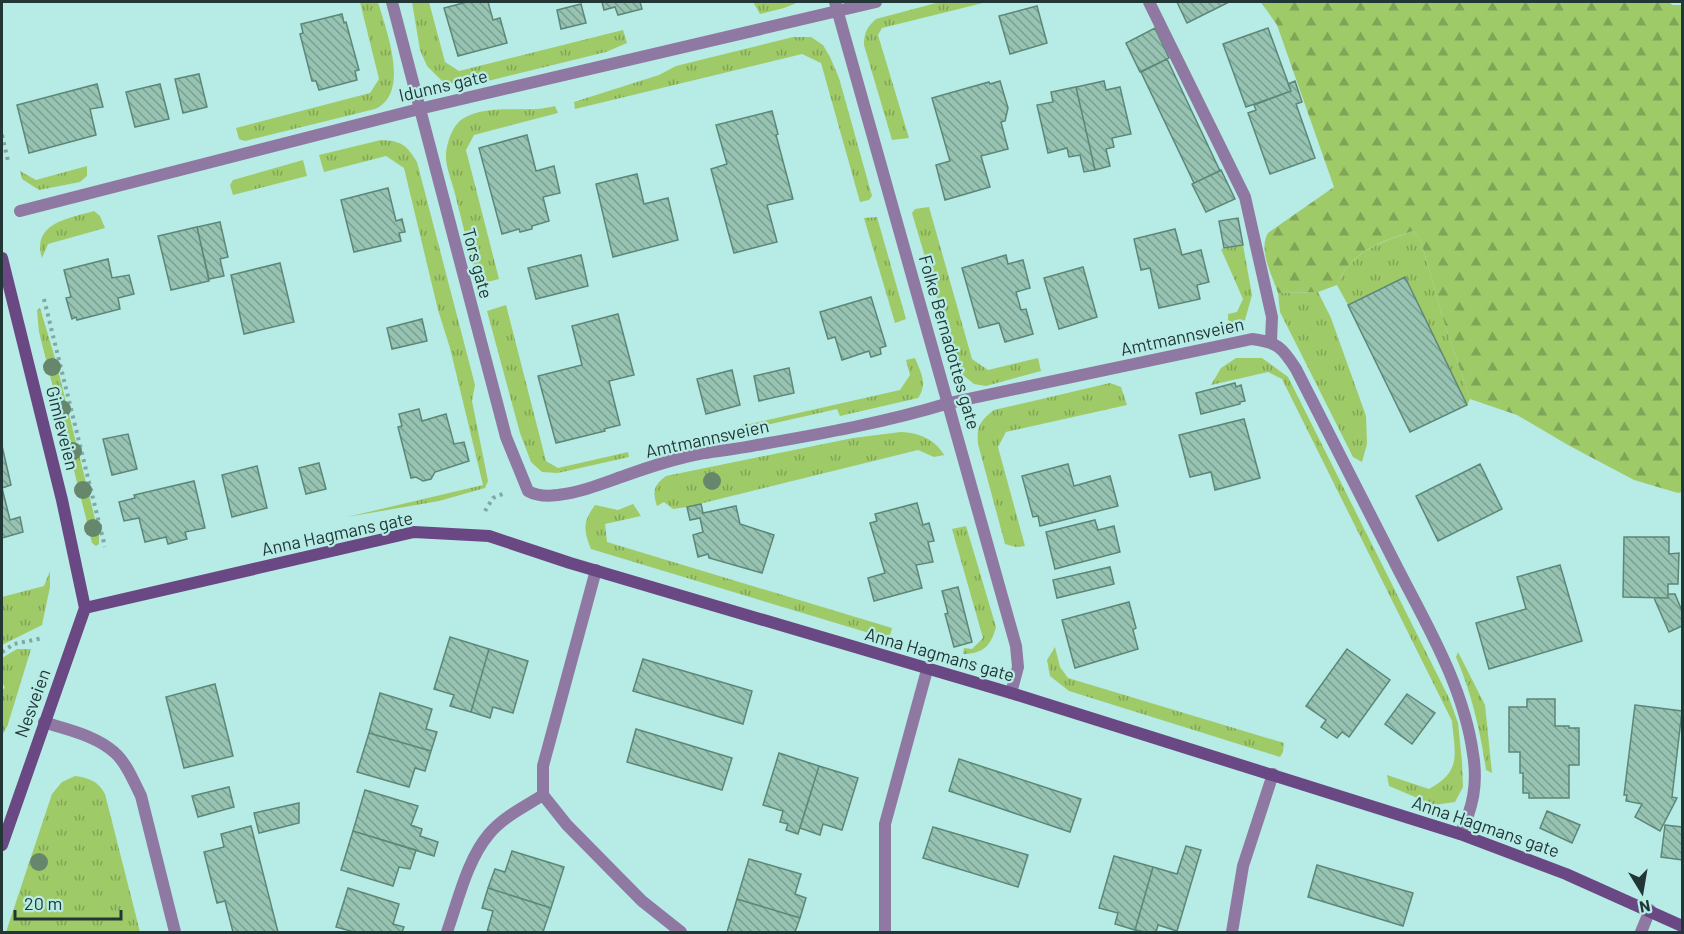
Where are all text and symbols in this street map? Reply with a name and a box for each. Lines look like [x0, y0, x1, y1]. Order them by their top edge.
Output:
street label: Idunns gate [396, 64, 490, 106]
street label: Tors gate [458, 225, 498, 301]
street label: Folke Bernadottes gate [915, 252, 985, 432]
street label: Amtmannsveien [1118, 312, 1246, 360]
street label: Gimleveien [42, 384, 84, 472]
street label: Amtmannsveien [643, 414, 771, 462]
street label: Anna Hagmans gate [259, 506, 415, 560]
street label: Anna Hagmans gate [863, 622, 1017, 686]
street label: Nesveien [9, 666, 55, 740]
street label: Anna Hagmans gate [1409, 790, 1563, 862]
north arrow [1612, 862, 1672, 922]
scale bar [15, 883, 122, 921]
text: 20 m [24, 892, 62, 914]
text: N [1638, 897, 1652, 918]

